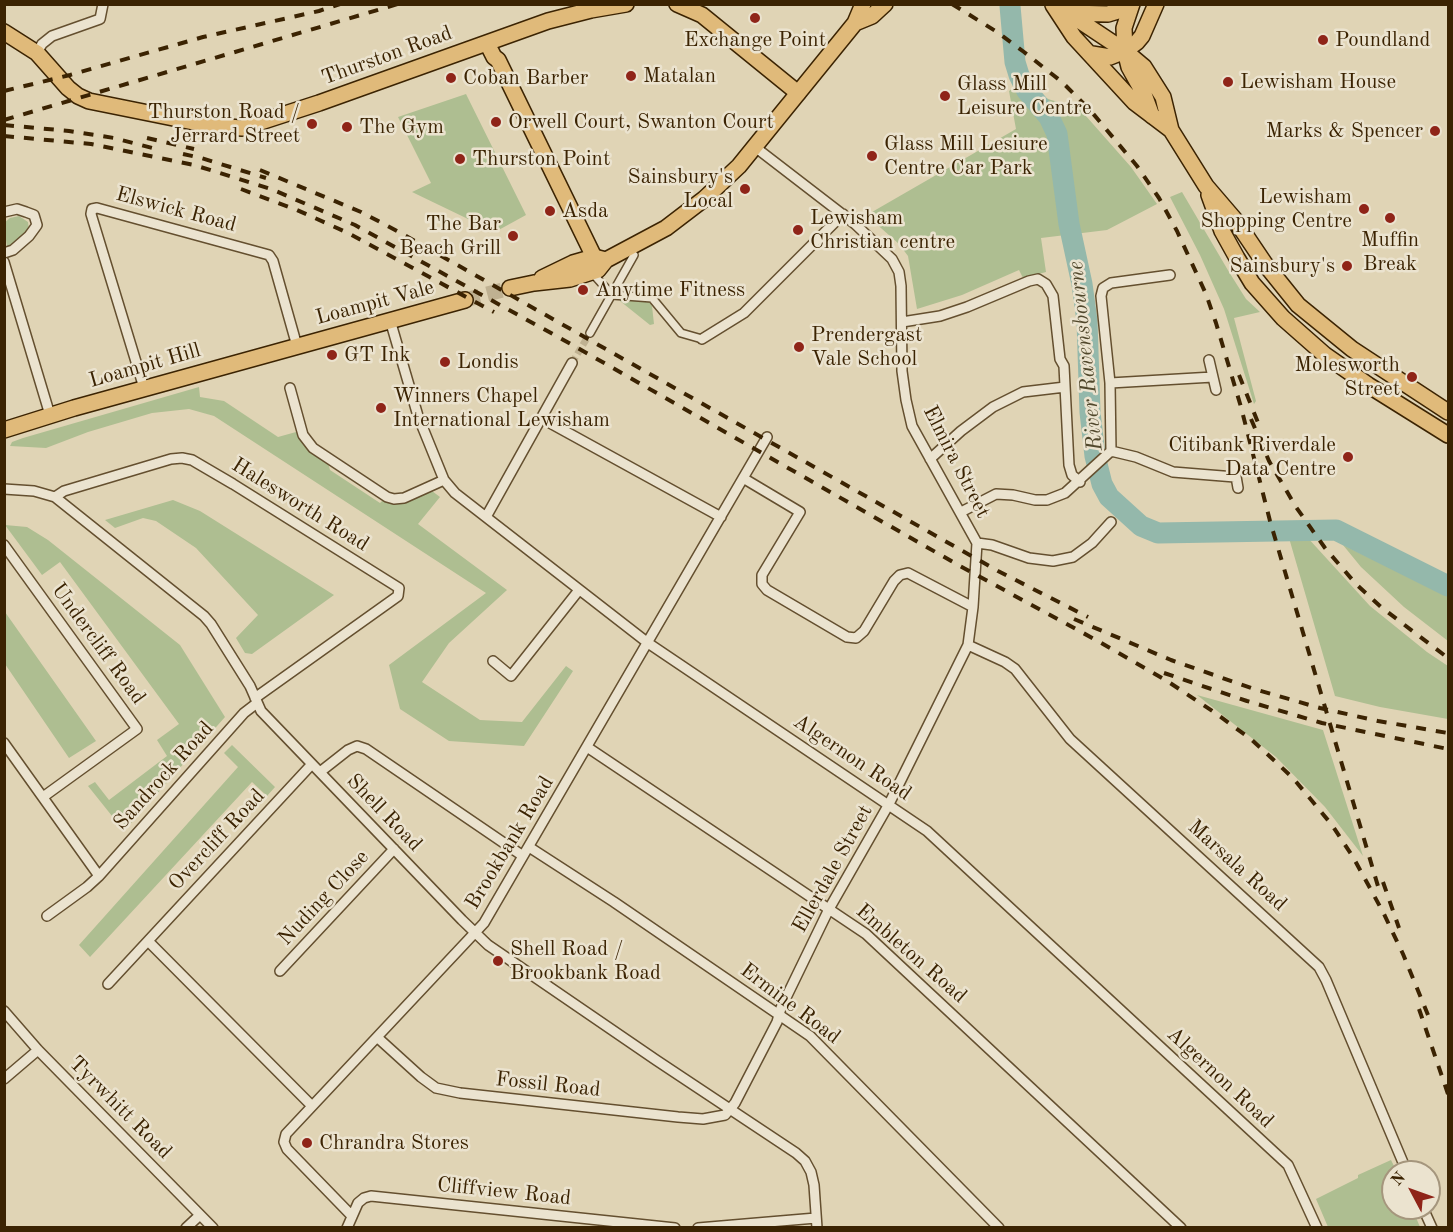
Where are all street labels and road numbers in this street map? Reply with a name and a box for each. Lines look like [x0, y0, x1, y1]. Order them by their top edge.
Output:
street label: Thurston Road [318, 21, 456, 91]
street label: Elswick Road [113, 182, 239, 238]
street label: Loampit Vale [313, 275, 437, 331]
street label: Loampit Hill [86, 338, 204, 394]
street label: Elmira Street [917, 401, 995, 523]
street label: Halesworth Road [227, 453, 373, 557]
street label: Undercliff Road [45, 578, 151, 710]
street label: Algernon Road [788, 709, 916, 807]
street label: Sandrock Road [109, 716, 219, 836]
street label: Shell Road [341, 769, 427, 857]
street label: Brookbank Road [460, 772, 560, 914]
street label: Overcliff Road [163, 784, 271, 896]
street label: Ellerdale Street [787, 801, 879, 937]
street label: Marsala Road [1182, 815, 1292, 917]
street label: Nuding Close [273, 845, 375, 951]
street label: Embleton Road [850, 899, 972, 1009]
street label: Ermine Road [735, 958, 845, 1050]
street label: Algernon Road [1161, 1022, 1279, 1134]
street label: Tyrwhitt Road [63, 1051, 177, 1165]
street label: Fossil Road [494, 1067, 602, 1103]
street label: Cliffview Road [436, 1172, 572, 1212]

